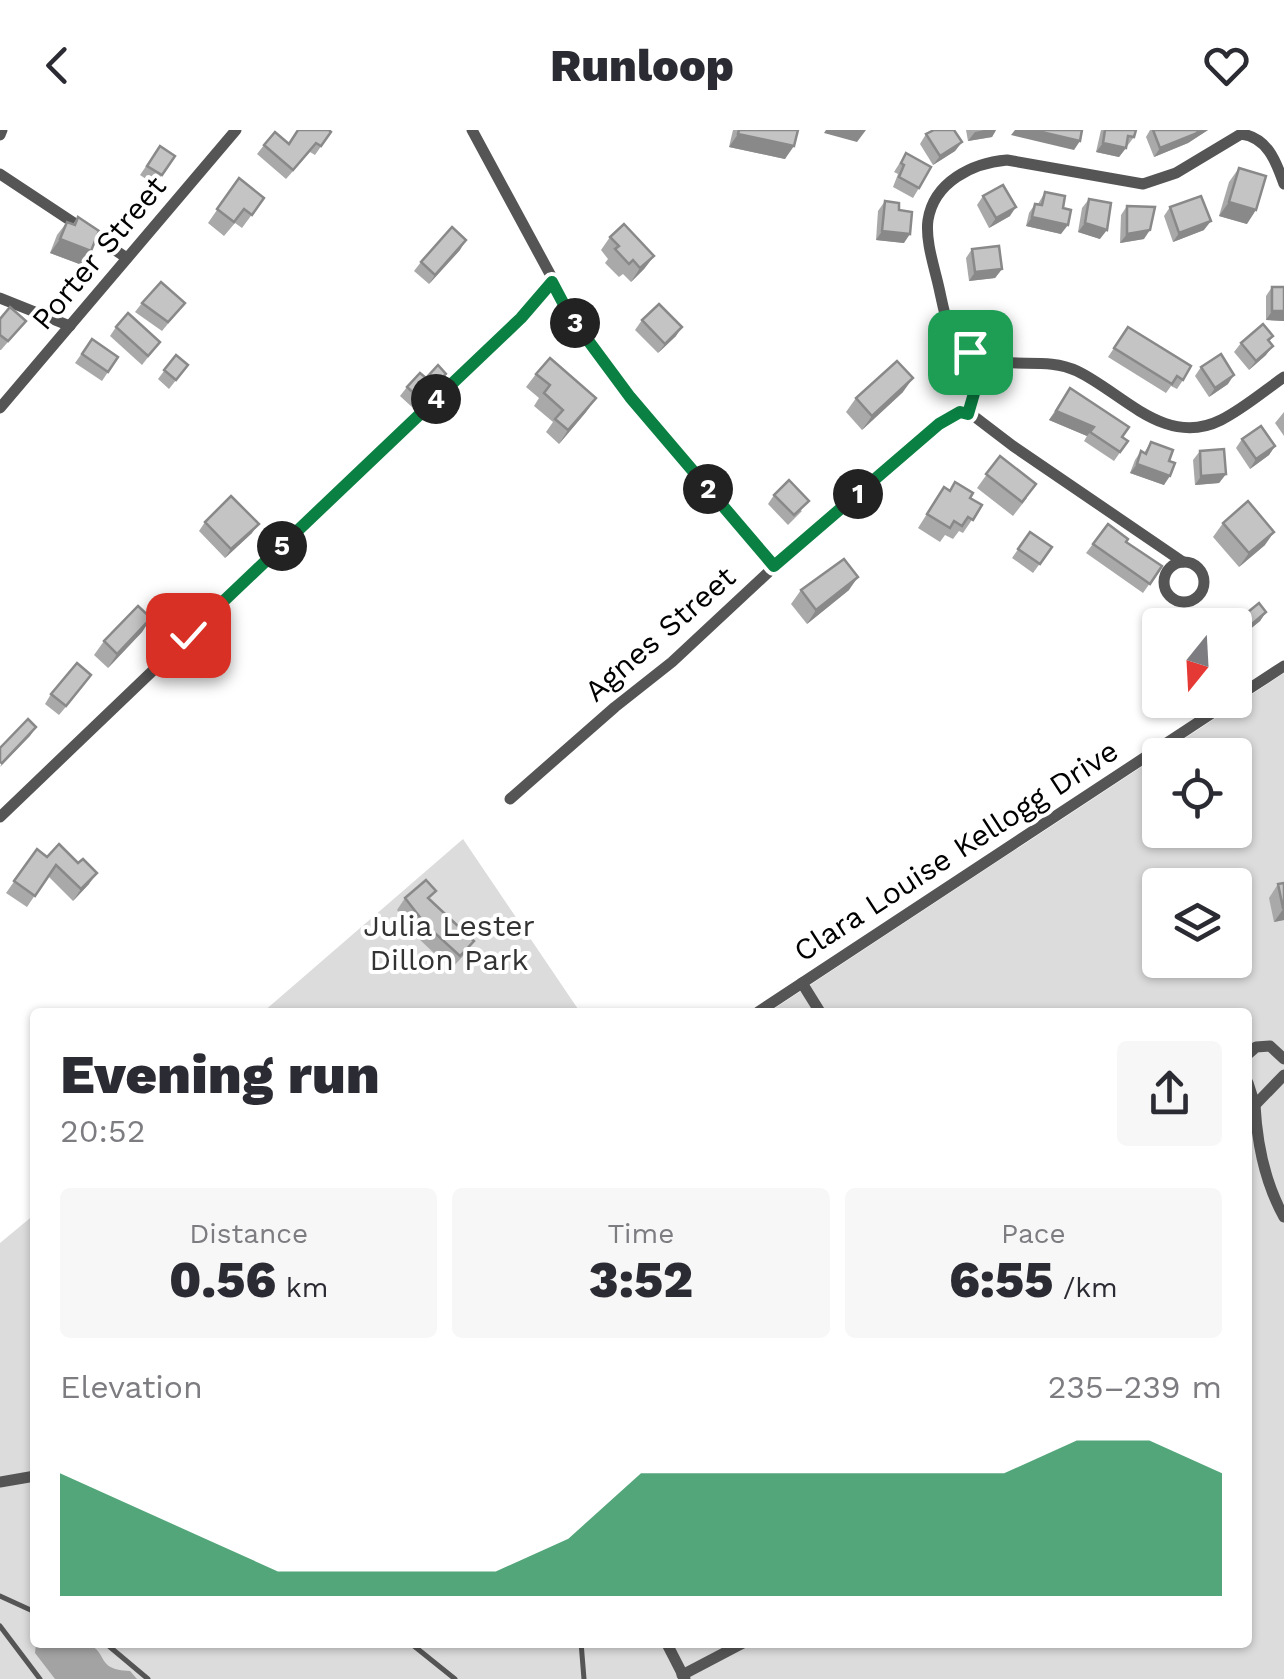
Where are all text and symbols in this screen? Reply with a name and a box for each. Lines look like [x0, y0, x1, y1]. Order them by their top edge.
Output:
icon: back [30, 38, 85, 93]
icon: heart [1199, 38, 1254, 93]
text: Runloop [550, 39, 734, 92]
street label: Porter Street [24, 169, 173, 336]
pin: 3 [550, 298, 600, 348]
text: 3 [567, 306, 583, 339]
pin [928, 310, 1013, 395]
icon: arrive [943, 325, 998, 380]
pin: 4 [411, 374, 461, 424]
text: 4 [427, 382, 445, 415]
pin: 2 [683, 464, 733, 514]
pin: 1 [833, 469, 883, 519]
text: 2 [700, 472, 716, 505]
text: 1 [852, 477, 864, 510]
pin: 5 [257, 521, 307, 571]
text: 5 [274, 529, 290, 562]
street label: Agnes Street [577, 558, 742, 708]
pin [146, 593, 231, 678]
icon: check [161, 608, 216, 663]
north arrow [1142, 608, 1252, 718]
map controls [1142, 608, 1252, 978]
street label: Clara Louise Kellogg Drive [787, 733, 1124, 969]
button: locate [1142, 738, 1252, 848]
button: layers [1142, 868, 1252, 978]
park label: Julia Lester Dillon Park [363, 908, 535, 977]
button: share [1117, 1041, 1222, 1146]
text: Evening run [60, 1042, 380, 1106]
text: 20:52 [60, 1112, 145, 1150]
text: Distance [189, 1217, 308, 1250]
text: Time [608, 1217, 674, 1250]
text: Pace [1001, 1217, 1066, 1250]
text: 0.56 [169, 1250, 276, 1309]
text: 3:52 [589, 1250, 693, 1309]
text: 6:55 [949, 1250, 1053, 1309]
text: km [276, 1271, 328, 1304]
text: /km [1053, 1271, 1118, 1304]
text: Elevation [60, 1368, 203, 1406]
text: 235–239 m [1048, 1368, 1222, 1406]

